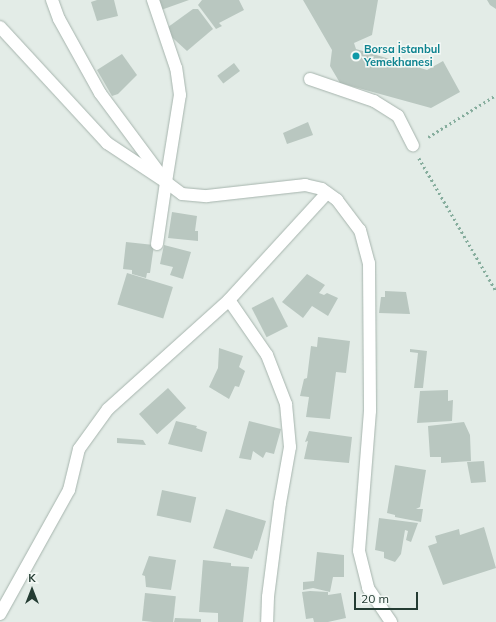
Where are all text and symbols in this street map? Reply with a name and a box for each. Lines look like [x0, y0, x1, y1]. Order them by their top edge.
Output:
place label: Borsa İstanbul Yemekhanesi [364, 43, 440, 69]
marker: Borsa İstanbul Yemekhanesi [351, 51, 361, 61]
north arrow [12, 570, 52, 610]
text: K [28, 571, 36, 585]
scale bar [356, 584, 420, 610]
text: 20 m [361, 591, 389, 606]

